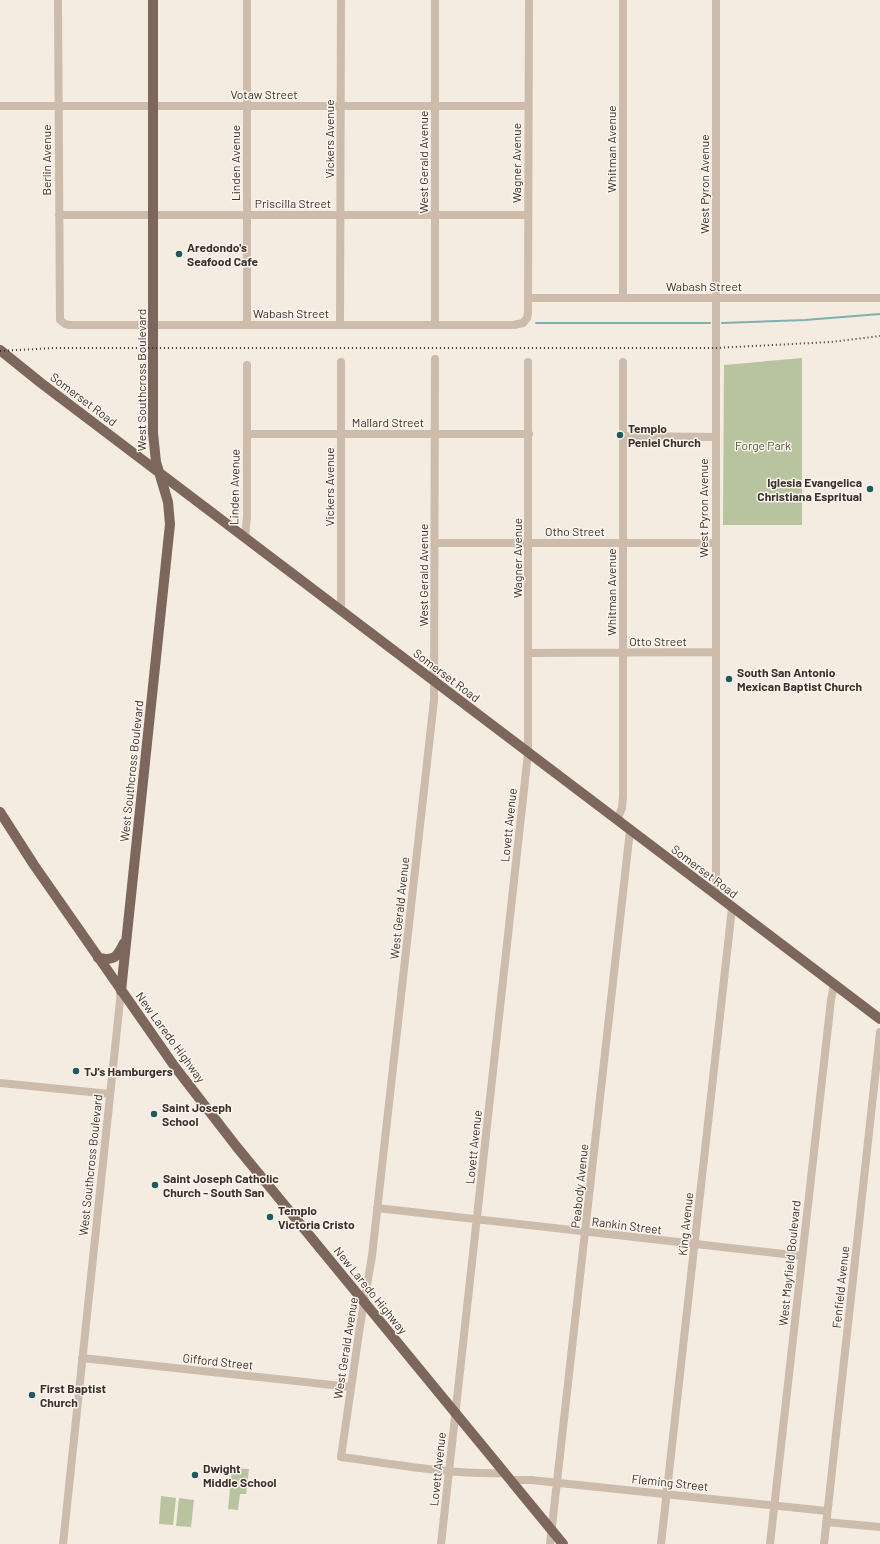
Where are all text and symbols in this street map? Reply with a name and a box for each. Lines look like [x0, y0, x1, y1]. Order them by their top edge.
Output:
street label: Votaw Street [230, 87, 298, 101]
street label: Vickers Avenue [322, 99, 336, 179]
street label: Whitman Avenue [604, 105, 618, 193]
street label: West Gerald Avenue [416, 111, 430, 213]
street label: Wagner Avenue [509, 123, 523, 203]
street label: Berlin Avenue [39, 124, 53, 196]
street label: Linden Avenue [228, 125, 242, 201]
street label: West Pyron Avenue [697, 134, 711, 234]
street label: Priscilla Street [255, 196, 331, 210]
place label: Aredondo's Seafood Cafe [187, 240, 258, 268]
marker: Aredondo's Seafood Cafe [174, 249, 184, 259]
street label: Wabash Street [666, 279, 742, 293]
street label: Wabash Street [253, 306, 329, 320]
street label: West Southcross Boulevard [134, 309, 148, 451]
street label: Somerset Road [48, 369, 120, 429]
street label: Mallard Street [352, 415, 424, 429]
place label: Templo Peniel Church [628, 421, 701, 449]
marker: Templo Peniel Church [615, 430, 625, 440]
park label: Forge Park [735, 438, 791, 452]
street label: Vickers Avenue [322, 447, 336, 527]
street label: Linden Avenue [226, 449, 242, 525]
street label: West Pyron Avenue [696, 458, 710, 558]
place label: Iglesia Evangelica Christiana Espritual [757, 475, 862, 503]
marker: Iglesia Evangelica Christiana Espritual [865, 484, 875, 494]
street label: Wagner Avenue [510, 518, 524, 598]
street label: West Gerald Avenue [416, 524, 430, 626]
street label: Otho Street [545, 524, 605, 538]
street label: Whitman Avenue [604, 548, 618, 636]
street label: Otto Street [629, 634, 687, 648]
street label: Somerset Road [411, 645, 483, 705]
place label: South San Antonio Mexican Baptist Church [737, 665, 862, 693]
marker: South San Antonio Mexican Baptist Church [724, 674, 734, 684]
street label: West Southcross Boulevard [117, 699, 145, 843]
street label: Lovett Avenue [497, 787, 519, 863]
street label: Somerset Road [669, 841, 741, 901]
street label: West Gerald Avenue [387, 856, 411, 960]
street label: New Laredo Highway [133, 989, 209, 1085]
place label: TJ's Hamburgers [84, 1064, 173, 1078]
marker: TJ's Hamburgers [71, 1066, 81, 1076]
street label: West Southcross Boulevard [76, 1093, 104, 1237]
place label: Saint Joseph School [162, 1100, 232, 1128]
marker: Saint Joseph School [149, 1109, 159, 1119]
street label: Lovett Avenue [462, 1109, 484, 1185]
street label: Peabody Avenue [568, 1143, 590, 1229]
place label: Saint Joseph Catholic Church - South San [163, 1171, 279, 1199]
marker: Saint Joseph Catholic Church - South San [150, 1180, 160, 1190]
street label: King Avenue [675, 1192, 695, 1256]
street label: West Mayfield Boulevard [775, 1199, 803, 1327]
place label: Templo Victoria Cristo [278, 1203, 355, 1231]
marker: Templo Victoria Cristo [265, 1212, 275, 1222]
street label: Rankin Street [591, 1214, 663, 1236]
street label: New Laredo Highway [331, 1243, 411, 1337]
street label: Fenfield Avenue [829, 1245, 851, 1329]
street label: West Gerald Avenue [330, 1296, 360, 1400]
street label: Gifford Street [182, 1350, 254, 1372]
place label: First Baptist Church [40, 1381, 106, 1409]
marker: First Baptist Church [27, 1390, 37, 1400]
street label: Lovett Avenue [426, 1431, 448, 1507]
place label: Dwight Middle School [203, 1461, 277, 1489]
marker: Dwight Middle School [190, 1470, 200, 1480]
street label: Fleming Street [631, 1471, 709, 1493]

